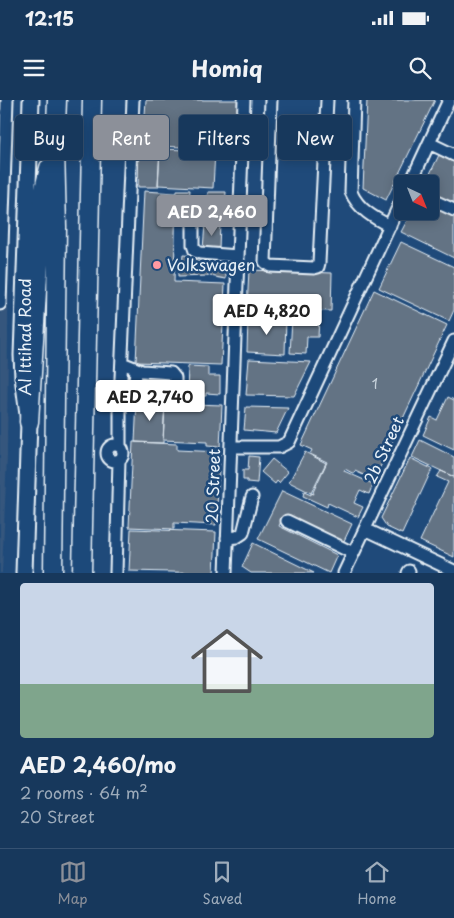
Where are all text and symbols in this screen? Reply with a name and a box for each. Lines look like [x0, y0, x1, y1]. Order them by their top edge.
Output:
text: 12:15 [25, 4, 74, 32]
text: Homiq [192, 51, 262, 84]
icon: menu [20, 54, 48, 82]
icon: search [406, 54, 434, 82]
chip: Buy [15, 115, 83, 160]
chip: Rent [93, 115, 169, 160]
chip: Filters [179, 115, 268, 160]
chip: New [278, 115, 352, 160]
north arrow [394, 175, 439, 220]
map controls [394, 175, 439, 220]
pin: AED 2,460 [155, 194, 269, 237]
text: AED 2,460 [168, 199, 256, 223]
place label: Volkswagen [167, 252, 255, 276]
marker: Volkswagen [151, 259, 163, 271]
street label: Al Ittihad Road [12, 278, 36, 396]
pin: AED 4,820 [210, 294, 324, 336]
text: AED 4,820 [224, 298, 310, 322]
house number: 1 [372, 373, 378, 394]
pin: AED 2,740 [93, 380, 207, 422]
text: AED 2,740 [107, 384, 193, 408]
street label: 2b Street [357, 412, 409, 487]
street label: 20 Street [199, 448, 225, 524]
icon: home [182, 616, 272, 706]
text: AED 2,460/mo [20, 748, 176, 780]
text: 2 rooms · 64 m² [20, 780, 148, 804]
text: 20 Street [20, 804, 95, 828]
tab: Map [58, 858, 87, 909]
tab: Saved [203, 858, 242, 909]
tab: Home [357, 858, 396, 909]

